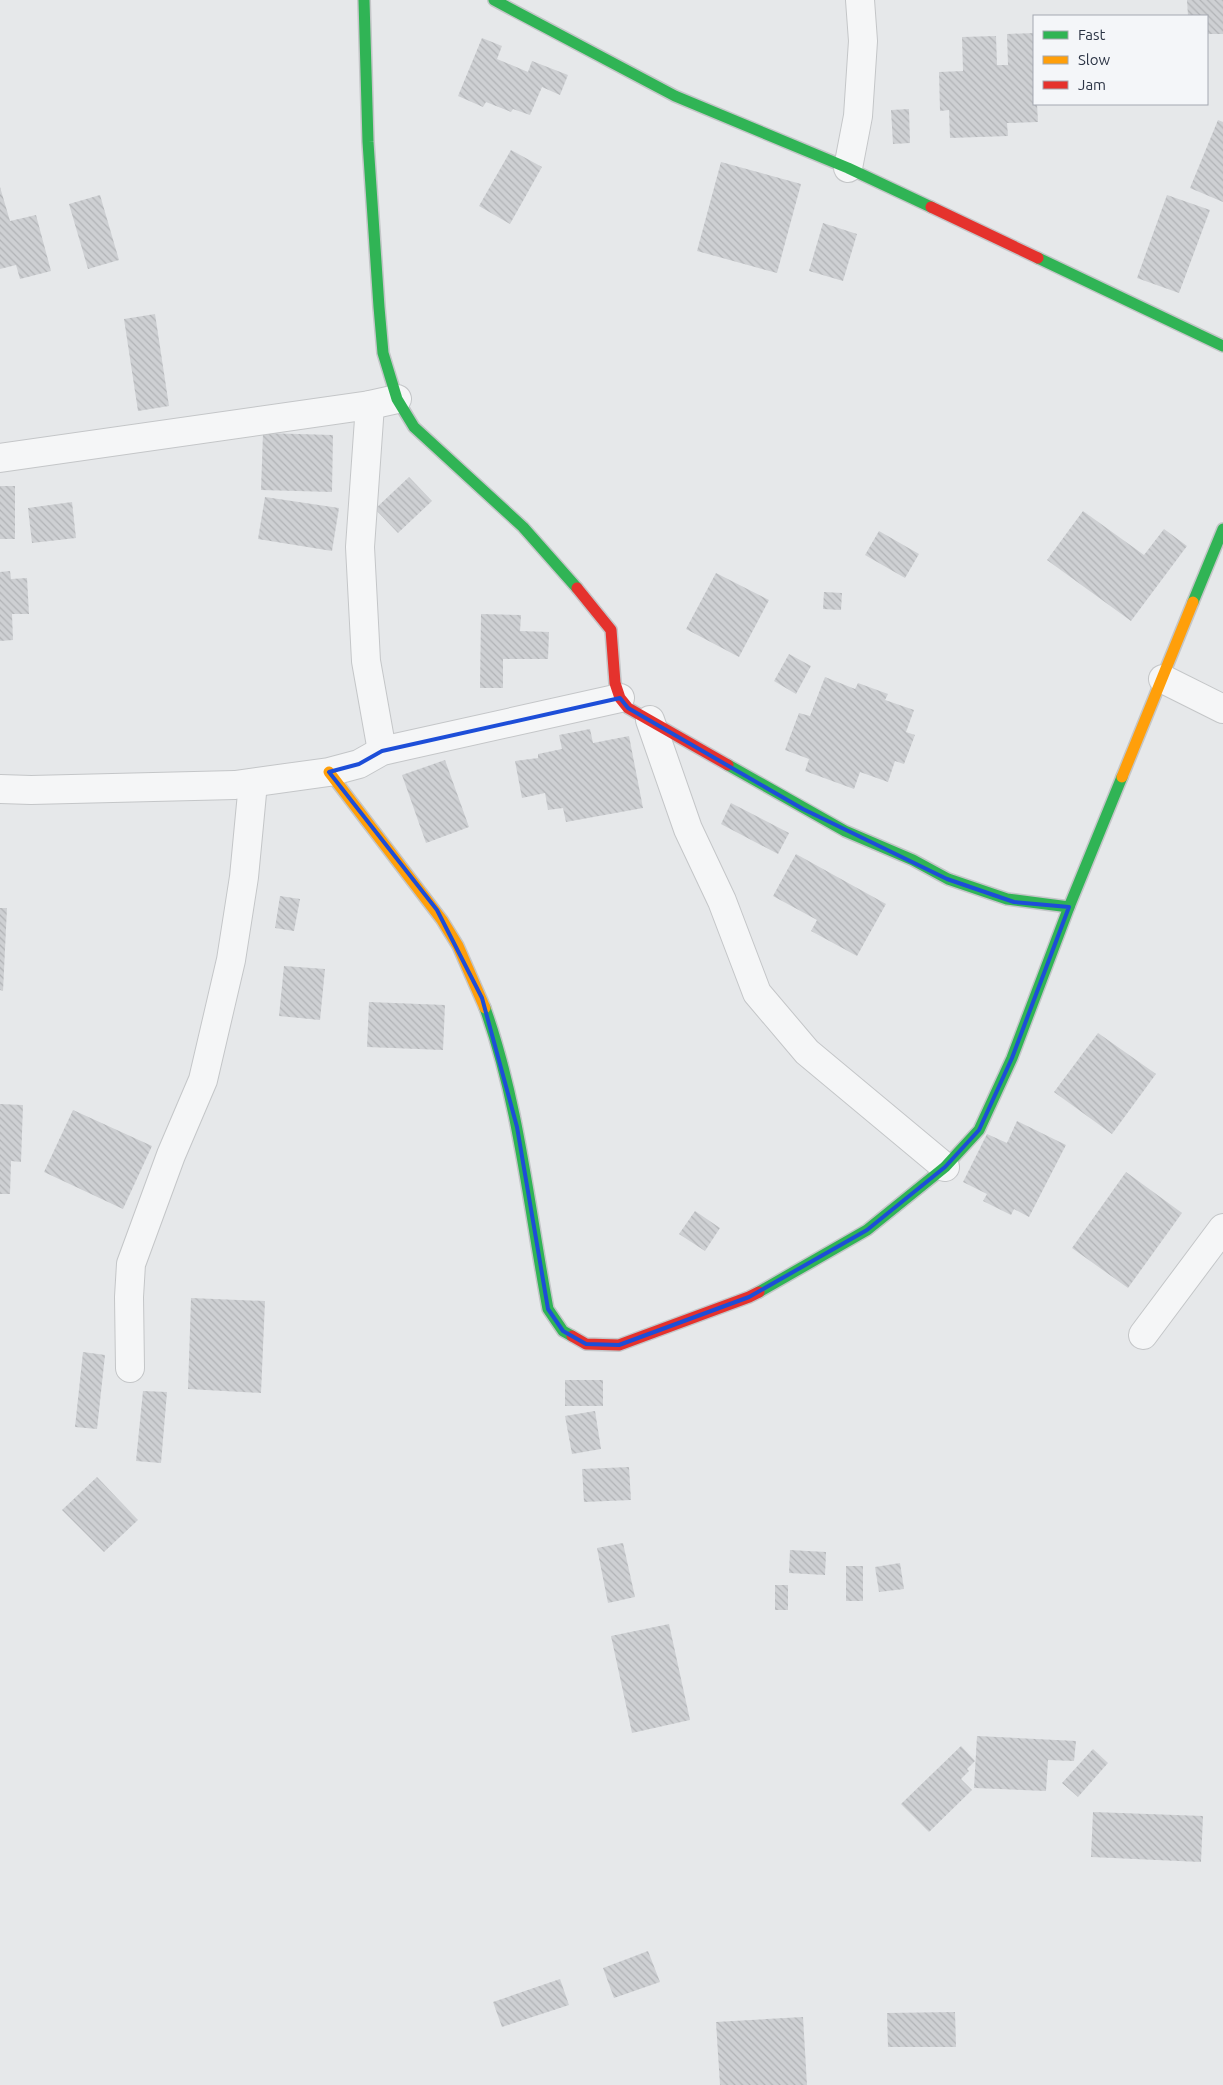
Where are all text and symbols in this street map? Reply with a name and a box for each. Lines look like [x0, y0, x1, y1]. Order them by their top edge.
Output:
legend [1033, 15, 1208, 105]
text: Fast [1078, 26, 1106, 43]
text: Slow [1078, 51, 1111, 68]
text: Jam [1078, 76, 1106, 93]

